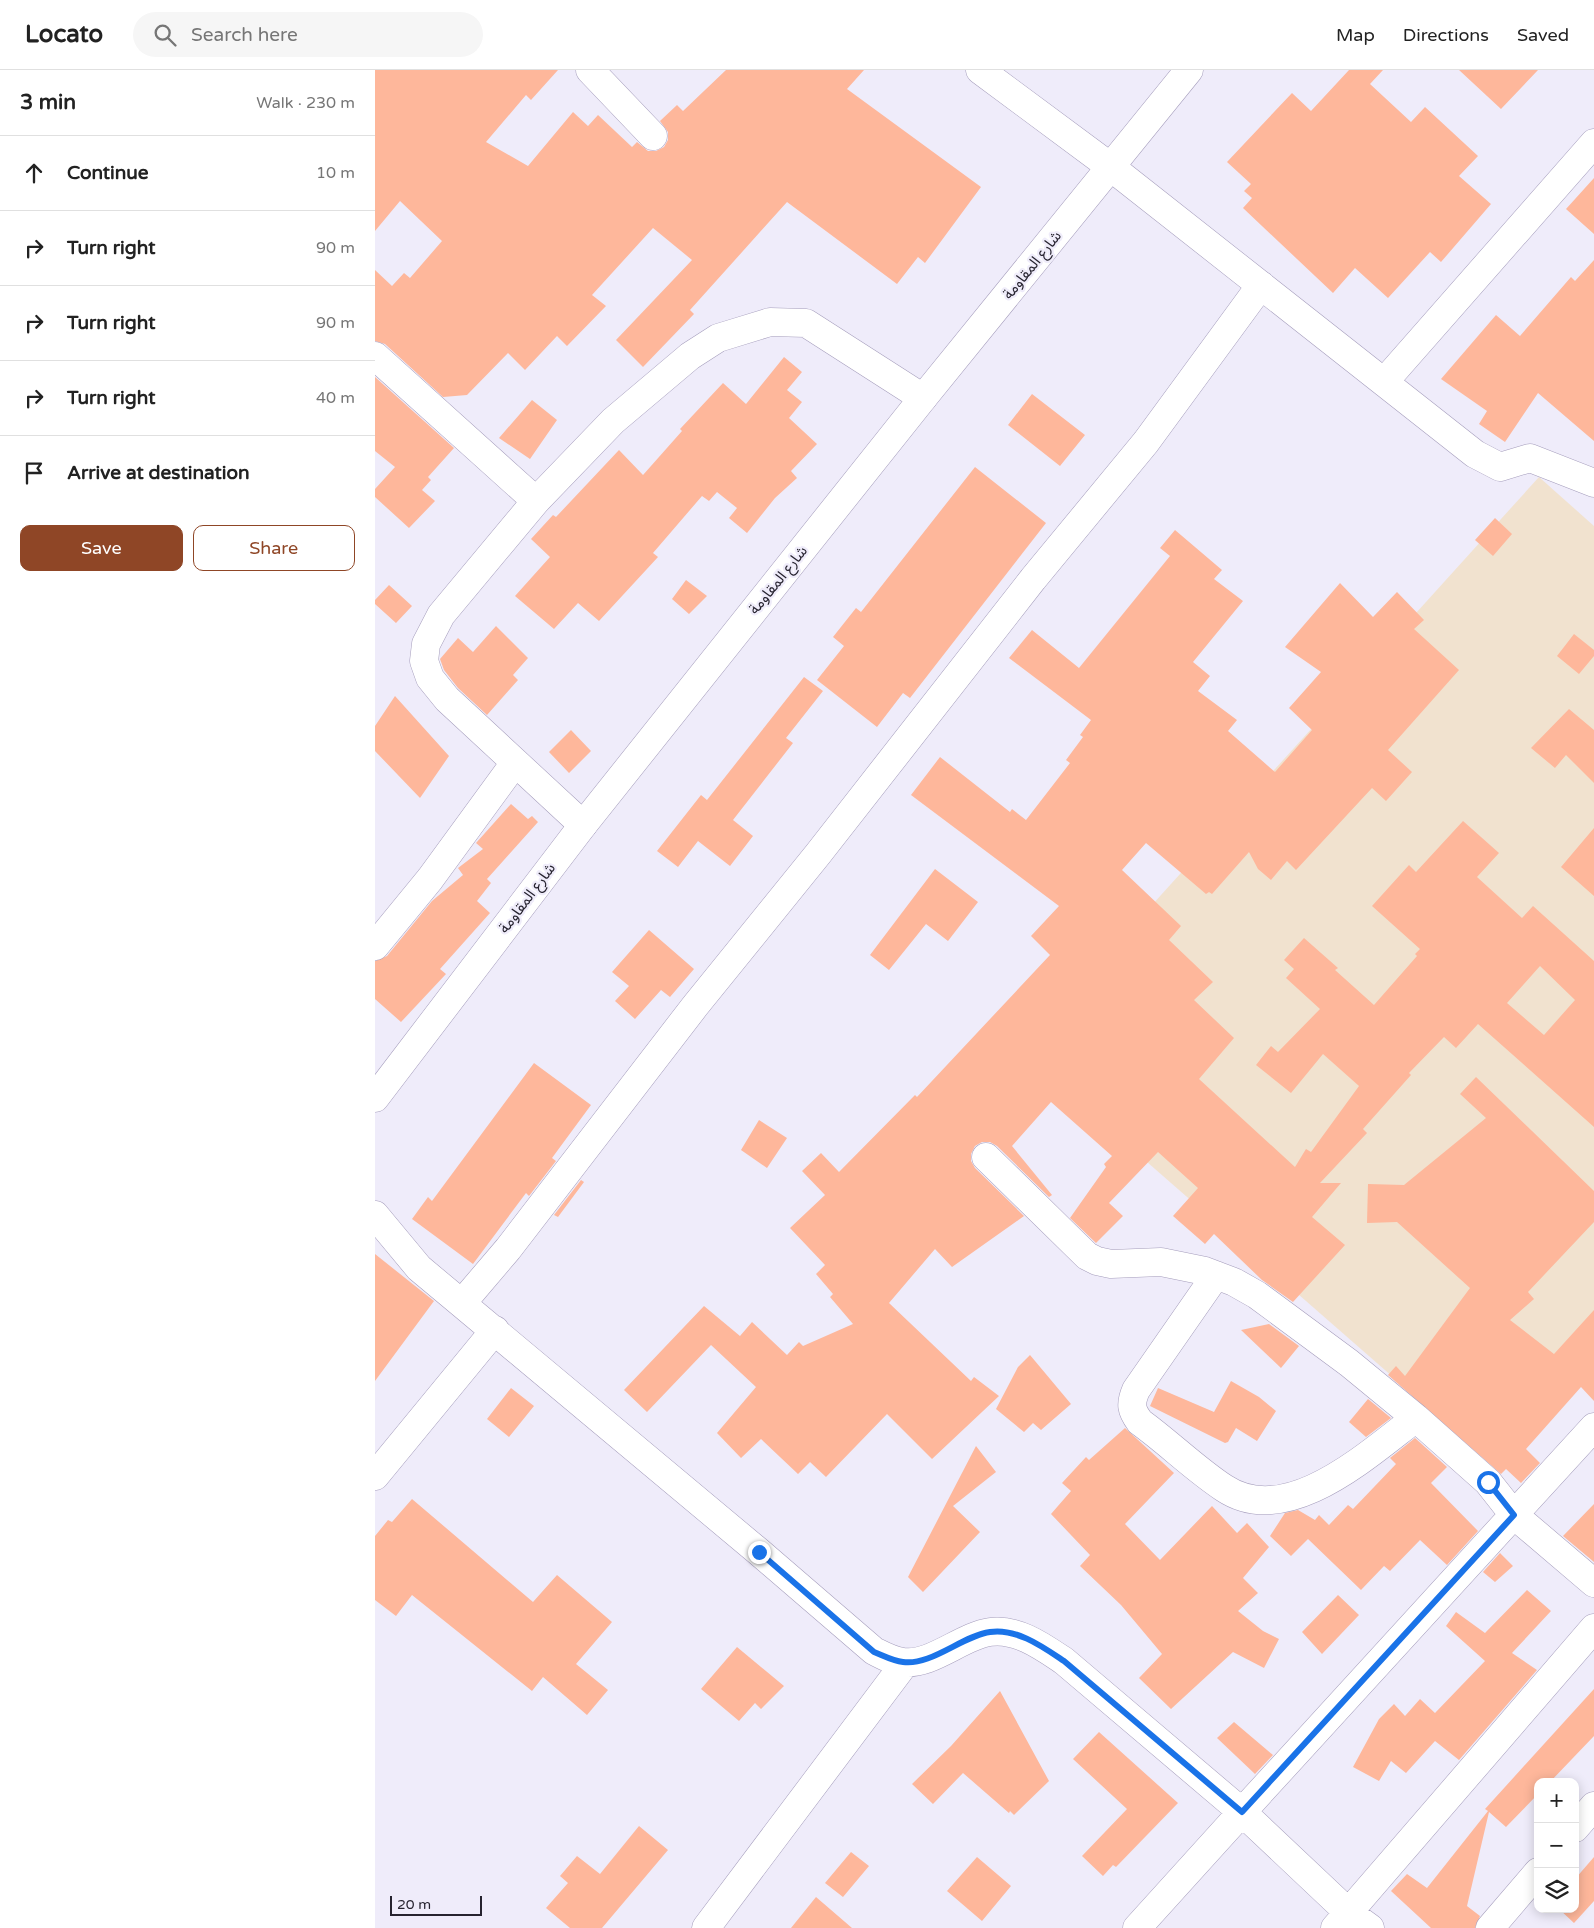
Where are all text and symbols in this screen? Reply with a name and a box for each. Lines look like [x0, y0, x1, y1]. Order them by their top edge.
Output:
search box [133, 12, 483, 57]
text: Locato [25, 20, 103, 49]
icon: search [151, 21, 179, 49]
text: Search here [191, 24, 298, 46]
text: Map [1336, 24, 1375, 46]
text: Directions [1403, 24, 1489, 46]
text: Saved [1517, 24, 1569, 46]
text: 3 min [20, 90, 76, 115]
text: Walk · 230 m [256, 93, 355, 113]
icon: ahead [20, 159, 48, 187]
text: Continue [67, 162, 149, 184]
text: 10 m [316, 163, 355, 183]
street label: شارع المقاومة [999, 227, 1068, 305]
icon: right [20, 234, 48, 262]
text: Turn right [67, 237, 155, 259]
text: 90 m [316, 238, 355, 258]
icon: right [20, 309, 48, 337]
text: Turn right [67, 312, 155, 334]
text: 90 m [316, 313, 355, 333]
icon: right [20, 384, 48, 412]
text: Turn right [67, 387, 155, 409]
text: 40 m [316, 388, 355, 408]
icon: arrive [20, 459, 48, 487]
text: Arrive at destination [67, 462, 250, 484]
button: Save [20, 525, 183, 571]
button: Share [193, 525, 355, 571]
street label: شارع المقاومة [745, 542, 814, 620]
street label: شارع المقاومة [495, 859, 562, 938]
route start [1477, 1471, 1500, 1494]
route end [748, 1541, 771, 1564]
map controls [1534, 1778, 1579, 1913]
button: + [1534, 1778, 1579, 1823]
button: − [1534, 1823, 1579, 1868]
button: layers [1534, 1868, 1579, 1913]
scale bar [390, 1893, 483, 1916]
text: 20 m [397, 1896, 431, 1913]

